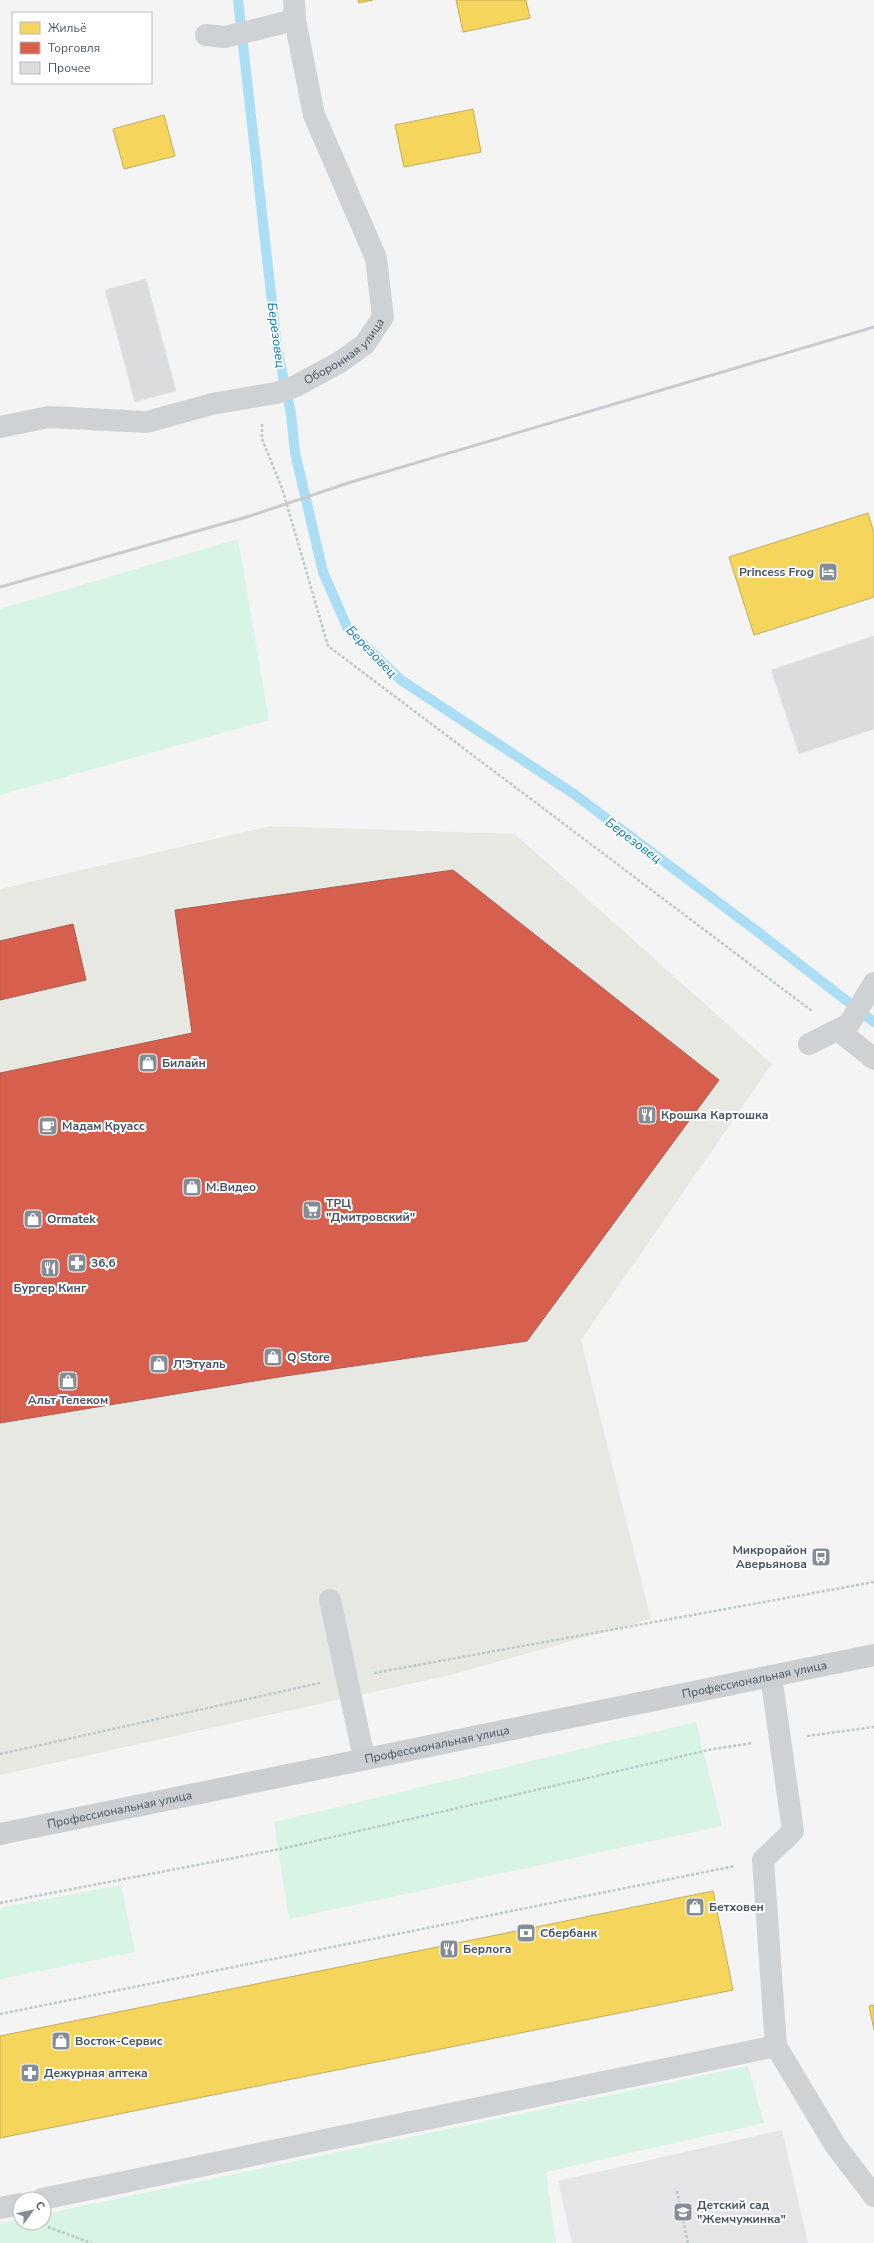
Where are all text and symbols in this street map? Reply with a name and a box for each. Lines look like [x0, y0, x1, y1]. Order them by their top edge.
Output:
legend [12, 12, 152, 84]
text: Жильё [48, 20, 86, 36]
text: Торговля [48, 40, 100, 56]
text: Прочее [48, 60, 91, 76]
water label: Березовец [262, 301, 290, 369]
street label: Оборонная улица [301, 315, 388, 388]
hotel icon: Princess Frog [817, 561, 839, 583]
place label: Princess Frog [739, 564, 814, 580]
water label: Березовец [342, 622, 401, 682]
water label: Березовец [602, 814, 665, 868]
shop icon: Билайн [137, 1052, 159, 1074]
place label: Билайн [162, 1055, 206, 1071]
restaurant icon: Крошка Картошка [636, 1104, 658, 1126]
place label: Крошка Картошка [661, 1107, 769, 1123]
cafe icon: Мадам Круасс [37, 1115, 59, 1137]
place label: Мадам Круасс [62, 1118, 145, 1134]
shop icon: М.Видео [181, 1176, 203, 1198]
place label: М.Видео [206, 1179, 256, 1195]
place label: ТРЦ "Дмитровский" [326, 1195, 415, 1225]
supermarket icon: ТРЦ "Дмитровский" [301, 1199, 323, 1221]
shop icon: Ormatek [22, 1208, 44, 1230]
place label: Ormatek [47, 1211, 96, 1227]
pharmacy icon: 36,6 [66, 1252, 88, 1274]
place label: 36,6 [91, 1255, 116, 1271]
restaurant icon: Бургер Кинг [39, 1257, 61, 1279]
place label: Бургер Кинг [14, 1280, 87, 1296]
shop icon: Q Store [262, 1346, 284, 1368]
place label: Q Store [287, 1349, 330, 1365]
shop icon: Л'Этуаль [148, 1353, 170, 1375]
place label: Л'Этуаль [173, 1356, 226, 1372]
shop icon: Альт Телеком [57, 1370, 79, 1392]
place label: Альт Телеком [28, 1392, 108, 1408]
place label: Микрорайон Аверьянова [732, 1542, 807, 1572]
bus stop icon: Микрорайон Аверьянова [810, 1546, 832, 1568]
street label: Профессиональная улица [680, 1657, 828, 1702]
street label: Профессиональная улица [363, 1722, 511, 1767]
street label: Профессиональная улица [46, 1787, 193, 1832]
shop icon: Бетховен [684, 1896, 706, 1918]
place label: Бетховен [709, 1899, 764, 1915]
bank icon: Сбербанк [515, 1922, 537, 1944]
place label: Сбербанк [540, 1925, 597, 1941]
restaurant icon: Берлога [438, 1938, 460, 1960]
place label: Берлога [463, 1941, 511, 1957]
shop icon: Восток-Сервис [50, 2030, 72, 2052]
place label: Восток-Сервис [75, 2033, 163, 2049]
pharmacy icon: Дежурная аптека [19, 2062, 41, 2084]
place label: Дежурная аптека [44, 2065, 148, 2081]
north arrow [12, 2191, 52, 2231]
place label: Детский сад "Жемчужинка" [697, 2197, 786, 2227]
text: С [32, 2199, 49, 2213]
school or university icon: Детский сад "Жемчужинка" [672, 2201, 694, 2223]

